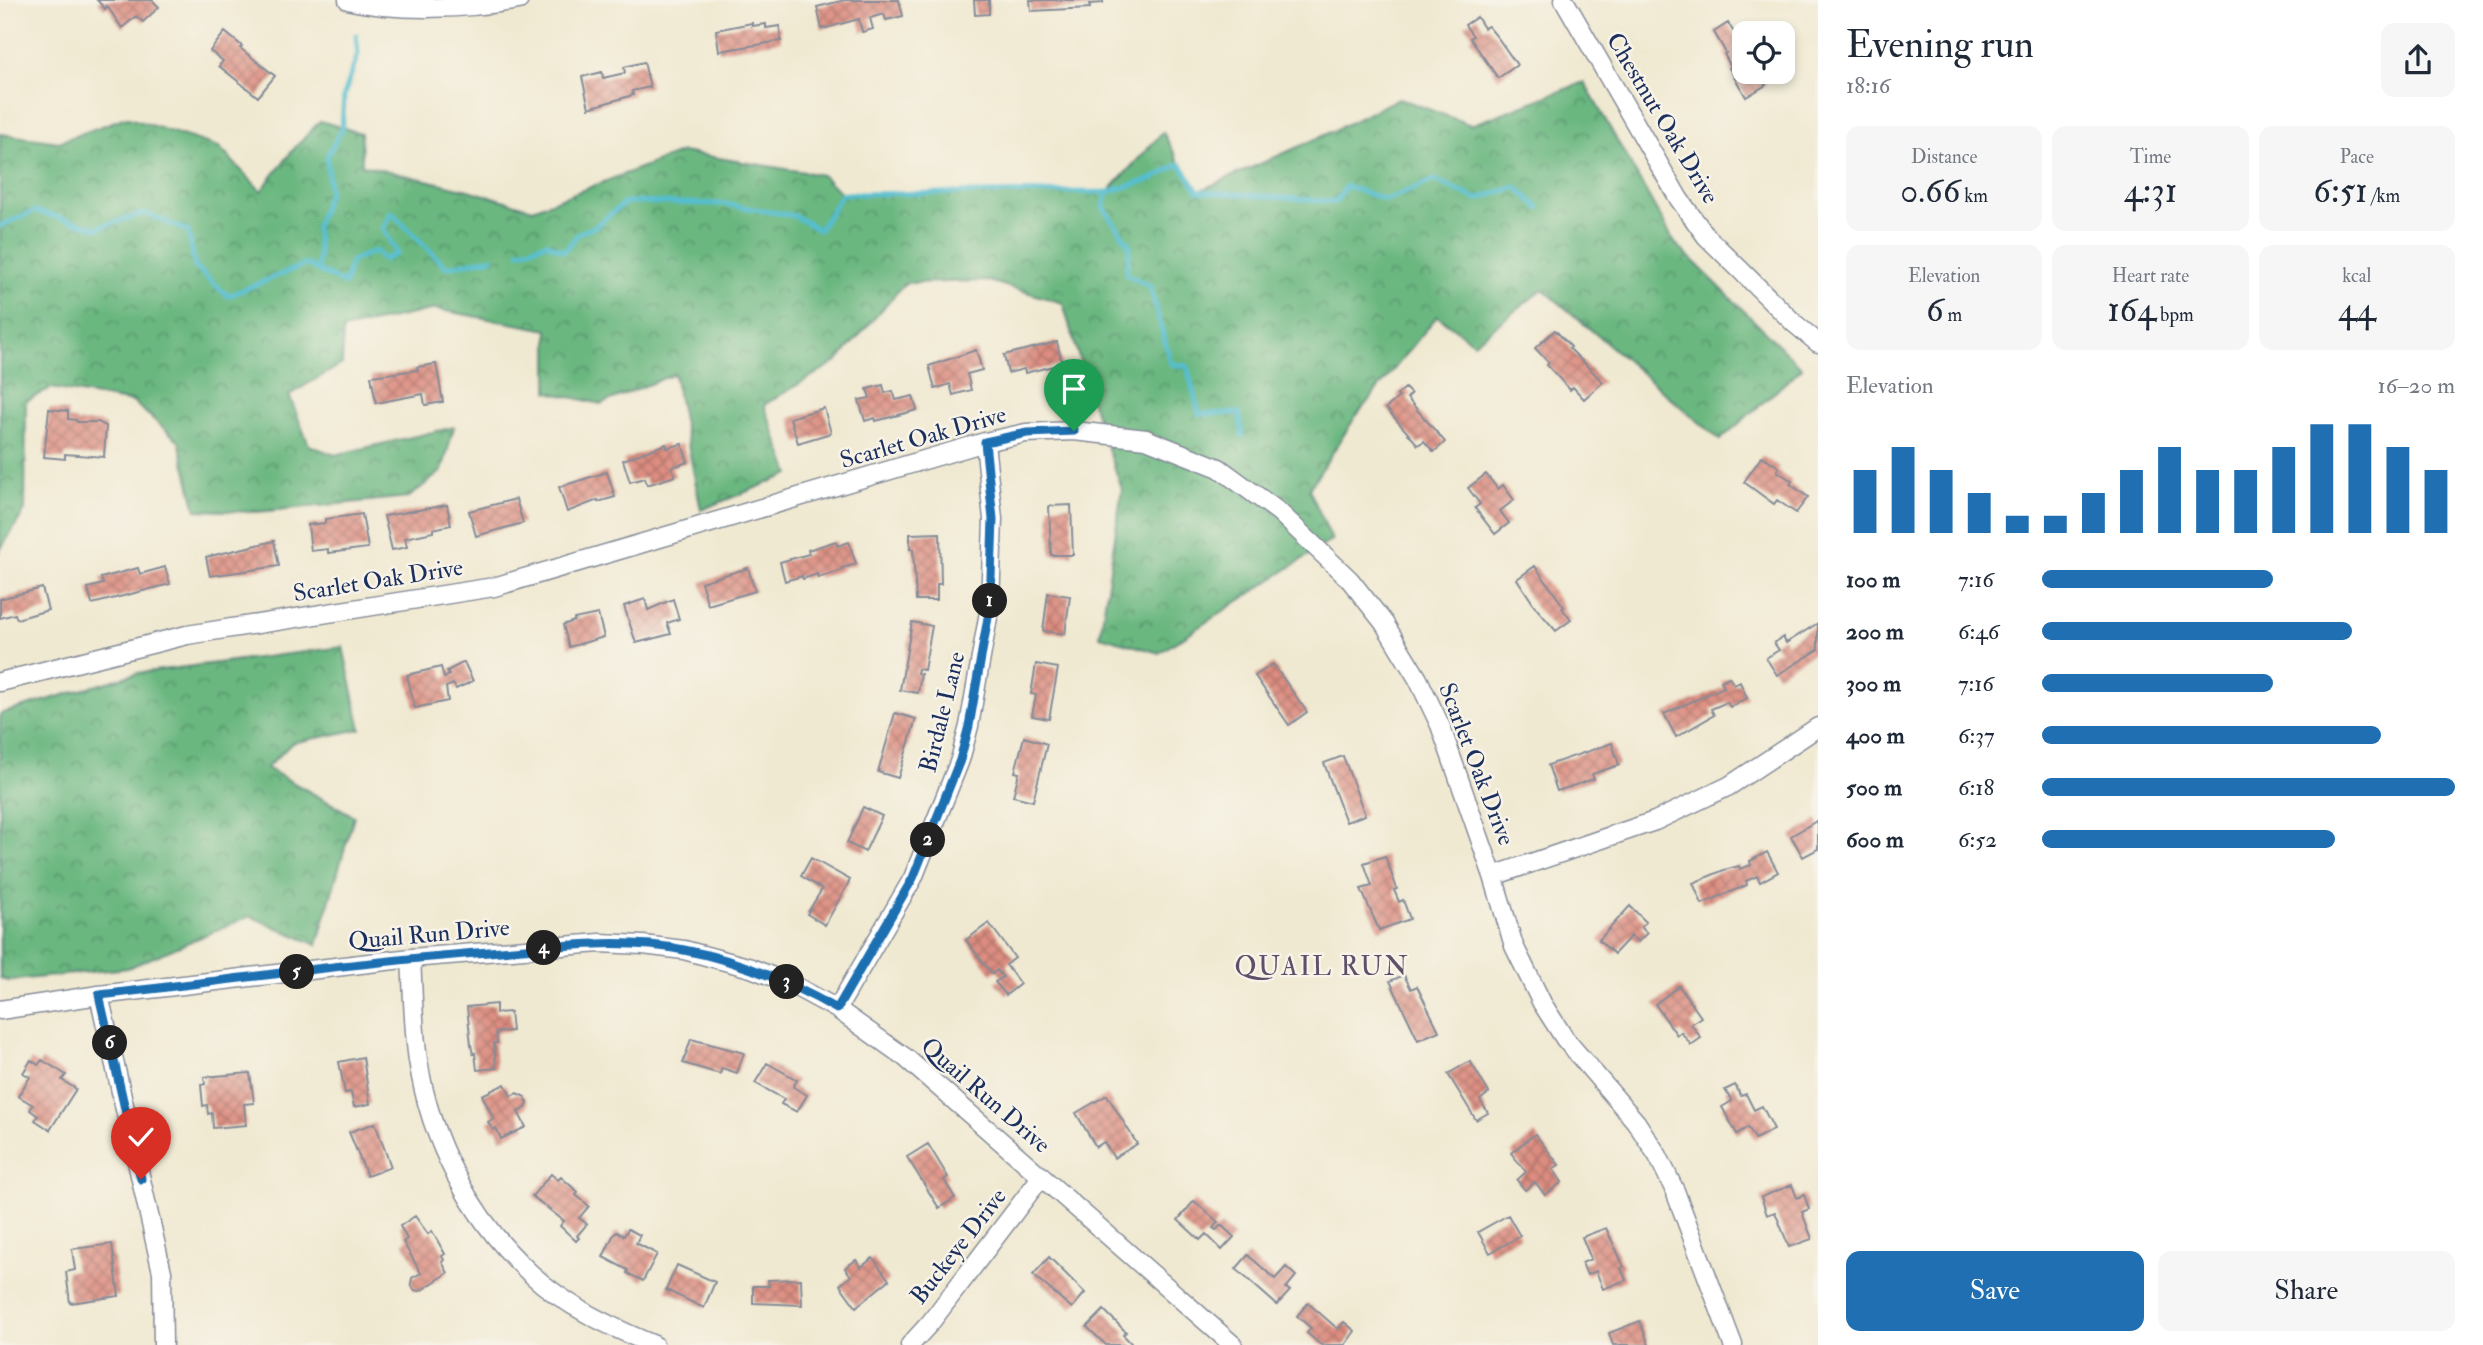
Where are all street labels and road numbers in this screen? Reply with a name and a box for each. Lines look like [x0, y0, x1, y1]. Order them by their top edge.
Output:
street label: Chestnut Oak Drive [1599, 27, 1726, 210]
street label: Scarlet Oak Drive [836, 399, 1010, 476]
street label: Scarlet Oak Drive [291, 552, 465, 609]
street label: Birdale Lane [913, 649, 972, 776]
street label: Scarlet Oak Drive [1431, 679, 1522, 850]
street label: Quail Run Drive [347, 912, 511, 957]
street label: Quail Run Drive [914, 1031, 1057, 1160]
street label: Buckeye Drive [903, 1182, 1014, 1311]

